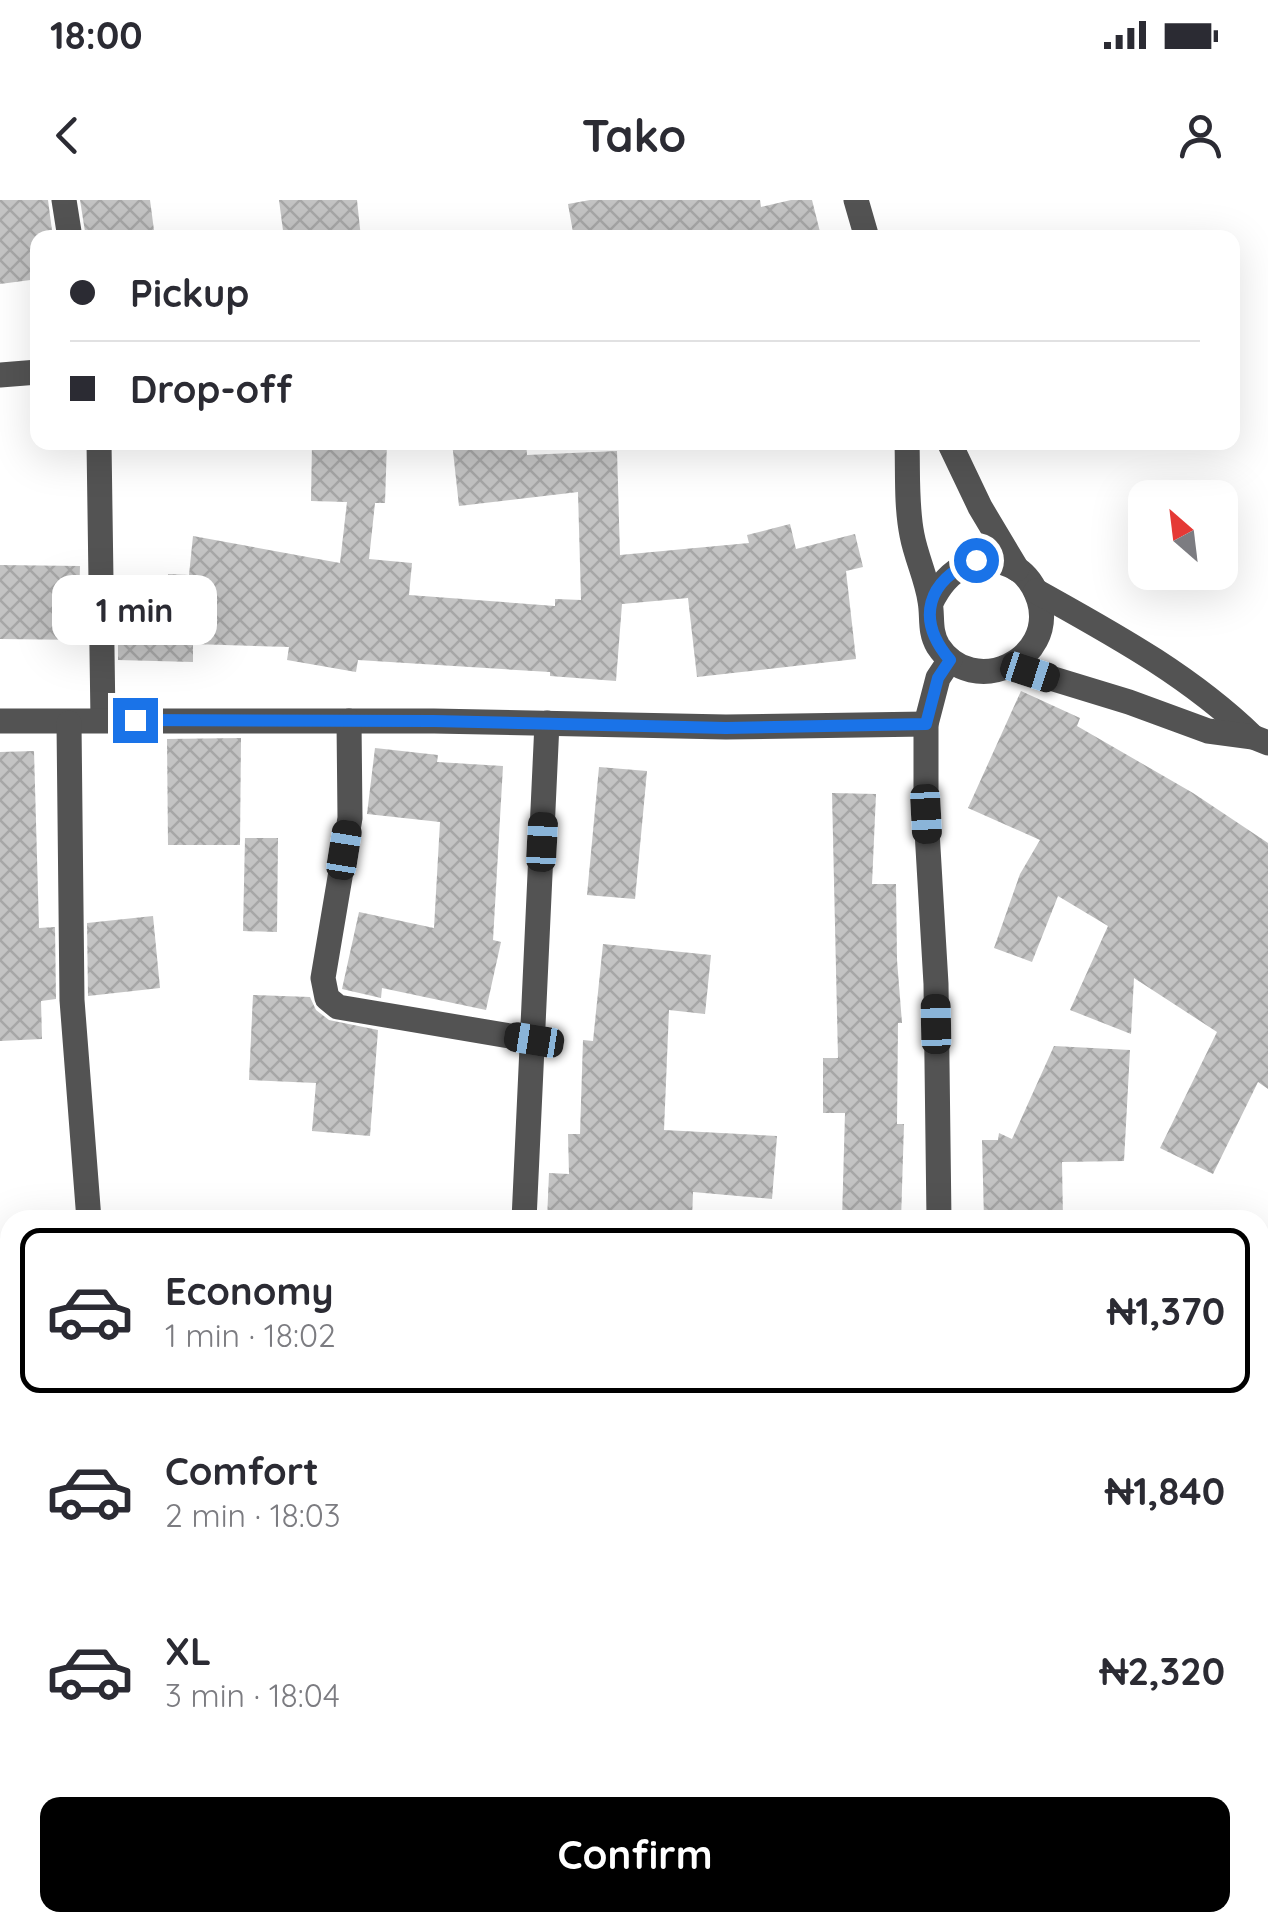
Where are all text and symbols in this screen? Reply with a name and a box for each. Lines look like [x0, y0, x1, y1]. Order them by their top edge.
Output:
text: 18:00 [50, 11, 143, 59]
text: Tako [582, 107, 686, 163]
icon: back [40, 108, 95, 163]
icon: person [1173, 108, 1228, 163]
text: Pickup [130, 269, 249, 317]
text: Drop-off [130, 365, 292, 413]
north arrow [1128, 480, 1238, 590]
map controls [1128, 480, 1238, 590]
route start [954, 538, 999, 583]
callout: 1 min [52, 575, 218, 645]
text: 1 min [96, 590, 173, 630]
car [997, 648, 1063, 696]
route end [113, 698, 158, 743]
car [909, 783, 943, 845]
car [525, 811, 559, 873]
car [324, 818, 364, 882]
car [920, 994, 952, 1054]
car [502, 1020, 566, 1060]
icon: car [45, 1266, 135, 1356]
text: Economy [165, 1267, 334, 1315]
text: ₦1,370 [1107, 1287, 1225, 1335]
text: 1 min · 18:02 [165, 1315, 336, 1355]
icon: car [45, 1446, 135, 1536]
text: Comfort [165, 1447, 319, 1495]
text: ₦1,840 [1105, 1467, 1225, 1515]
text: 2 min · 18:03 [165, 1495, 341, 1535]
icon: car [45, 1626, 135, 1716]
text: XL [165, 1627, 211, 1675]
text: ₦2,320 [1100, 1647, 1225, 1695]
text: 3 min · 18:04 [165, 1675, 340, 1715]
button: Confirm [40, 1797, 1230, 1912]

